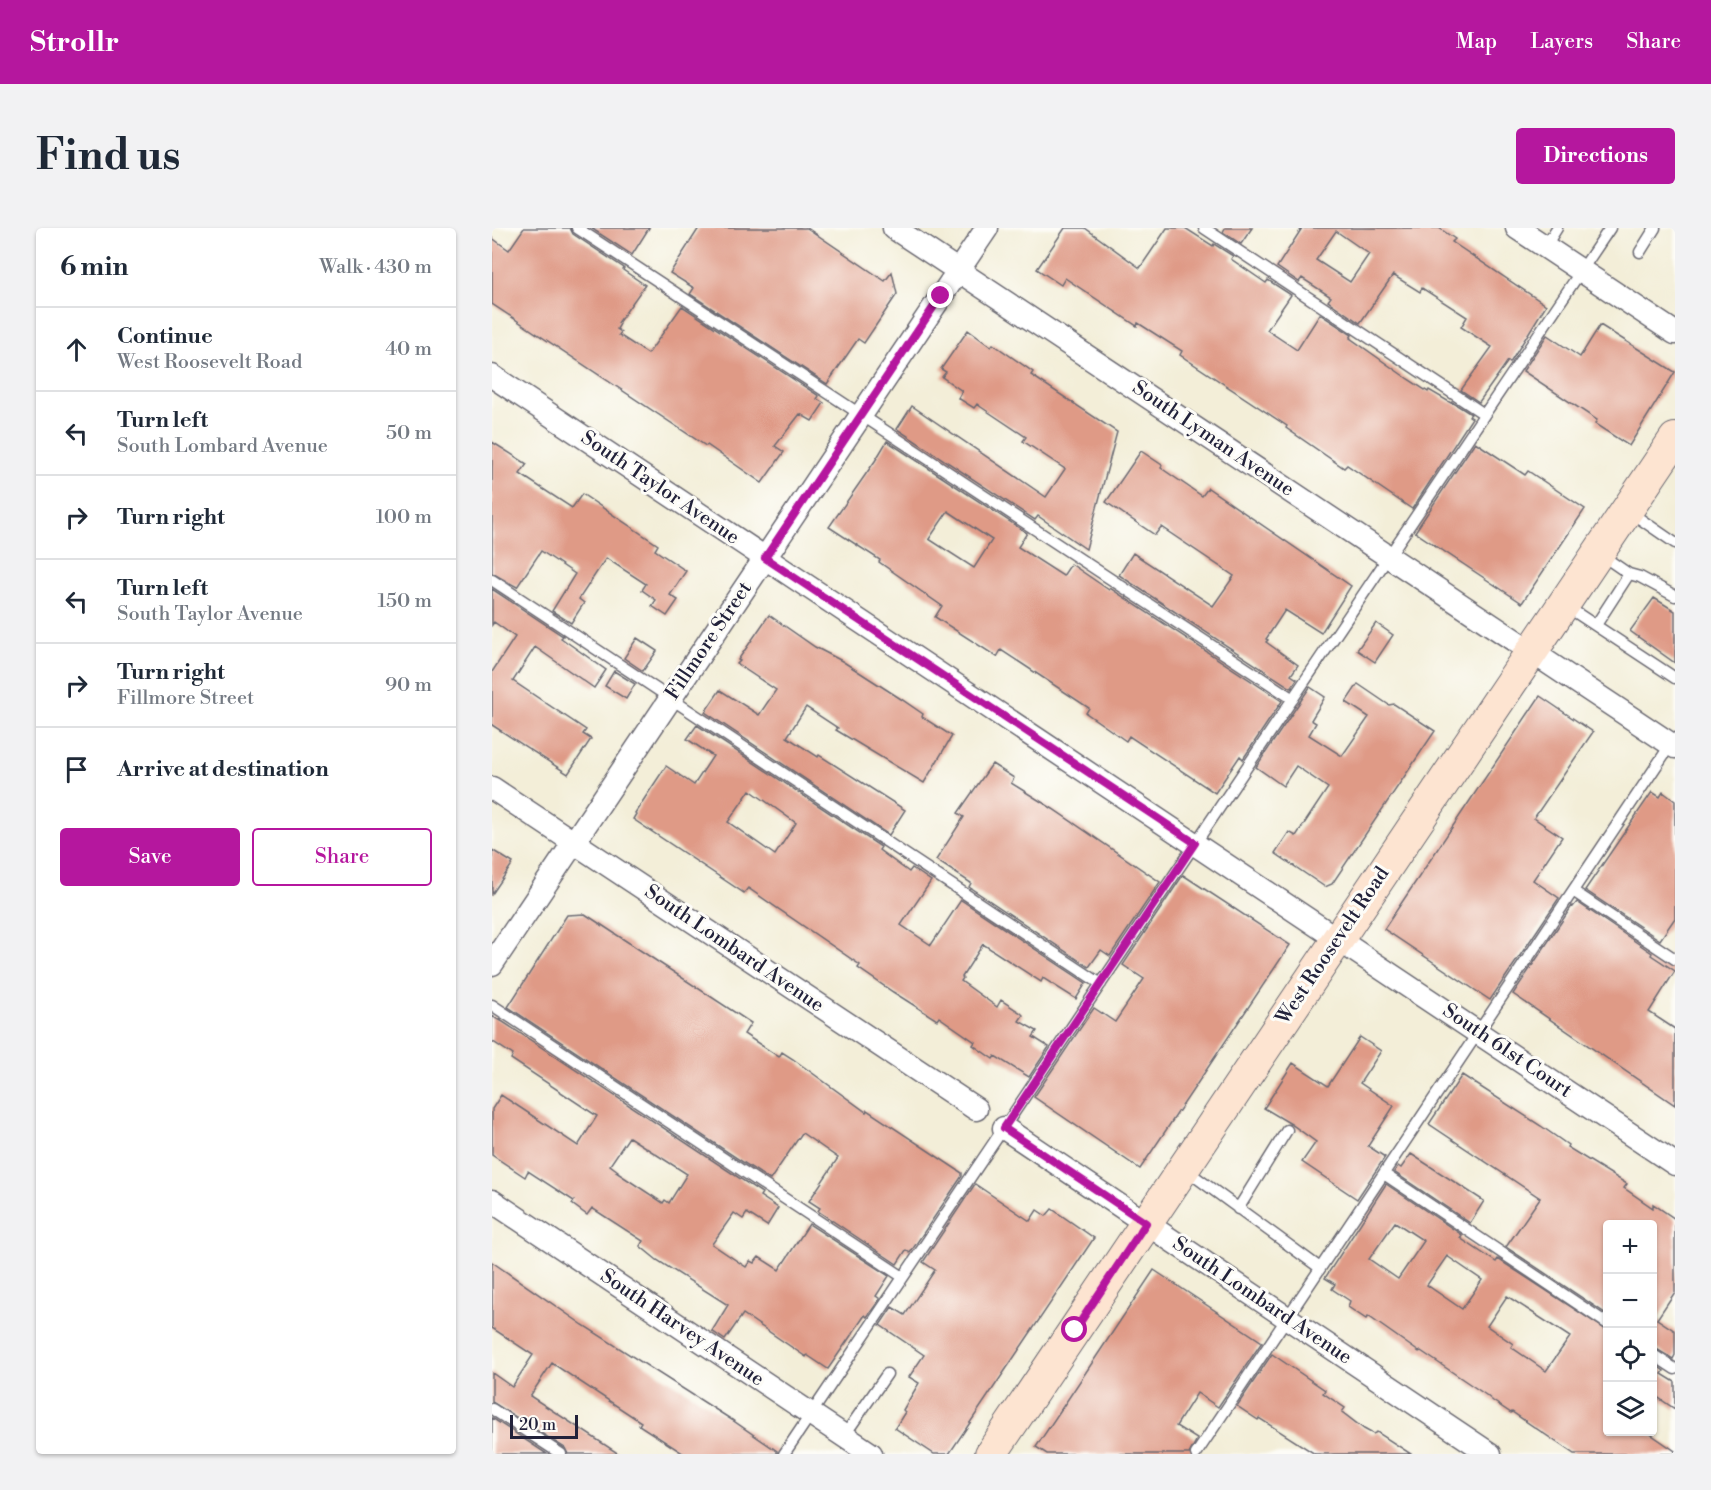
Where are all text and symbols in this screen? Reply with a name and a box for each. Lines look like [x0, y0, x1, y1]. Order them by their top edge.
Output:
text: Strollr [30, 25, 119, 60]
text: Map [1456, 29, 1497, 55]
text: Layers [1530, 29, 1593, 55]
text: Share [1626, 29, 1681, 55]
button: Directions [1516, 128, 1675, 184]
text: Find us [36, 130, 180, 183]
text: 6 min [60, 251, 128, 283]
text: Walk · 430 m [319, 255, 432, 280]
route end [927, 282, 953, 308]
text: Continue [117, 323, 213, 350]
icon: ahead [60, 333, 93, 366]
text: 40 m [385, 337, 432, 362]
text: West Roosevelt Road [117, 350, 302, 375]
street label: South Lyman Avenue [1127, 376, 1299, 502]
text: Turn left [117, 407, 208, 434]
icon: left [60, 417, 93, 450]
text: 50 m [386, 421, 432, 446]
street label: South Taylor Avenue [576, 426, 744, 550]
text: South Lombard Avenue [117, 434, 328, 459]
icon: right [60, 501, 93, 534]
text: Turn right [117, 504, 225, 531]
text: 100 m [376, 505, 432, 530]
text: Turn left [117, 575, 208, 602]
street label: Fillmore Street [660, 577, 758, 705]
icon: left [60, 585, 93, 618]
text: 150 m [377, 589, 432, 614]
text: South Taylor Avenue [117, 602, 303, 627]
text: Turn right [117, 659, 225, 686]
icon: right [60, 669, 93, 702]
text: 90 m [385, 673, 432, 698]
text: Fillmore Street [117, 686, 254, 711]
icon: arrive [60, 753, 93, 786]
text: Arrive at destination [117, 756, 329, 783]
button: Save [60, 828, 240, 886]
button: Share [252, 828, 432, 886]
street label: West Roosevelt Road [1270, 862, 1396, 1031]
street label: South Lombard Avenue [640, 880, 828, 1018]
street label: South 61st Court [1438, 999, 1576, 1103]
map controls [1603, 1220, 1657, 1436]
button: + [1603, 1220, 1657, 1274]
street label: South Lombard Avenue [1168, 1232, 1356, 1370]
street label: South Harvey Avenue [595, 1264, 769, 1392]
button: − [1603, 1274, 1657, 1328]
route start [1061, 1316, 1087, 1342]
button: locate [1603, 1328, 1657, 1382]
button: layers [1603, 1382, 1657, 1436]
scale bar [510, 1412, 578, 1440]
text: 20 m [519, 1415, 556, 1435]

